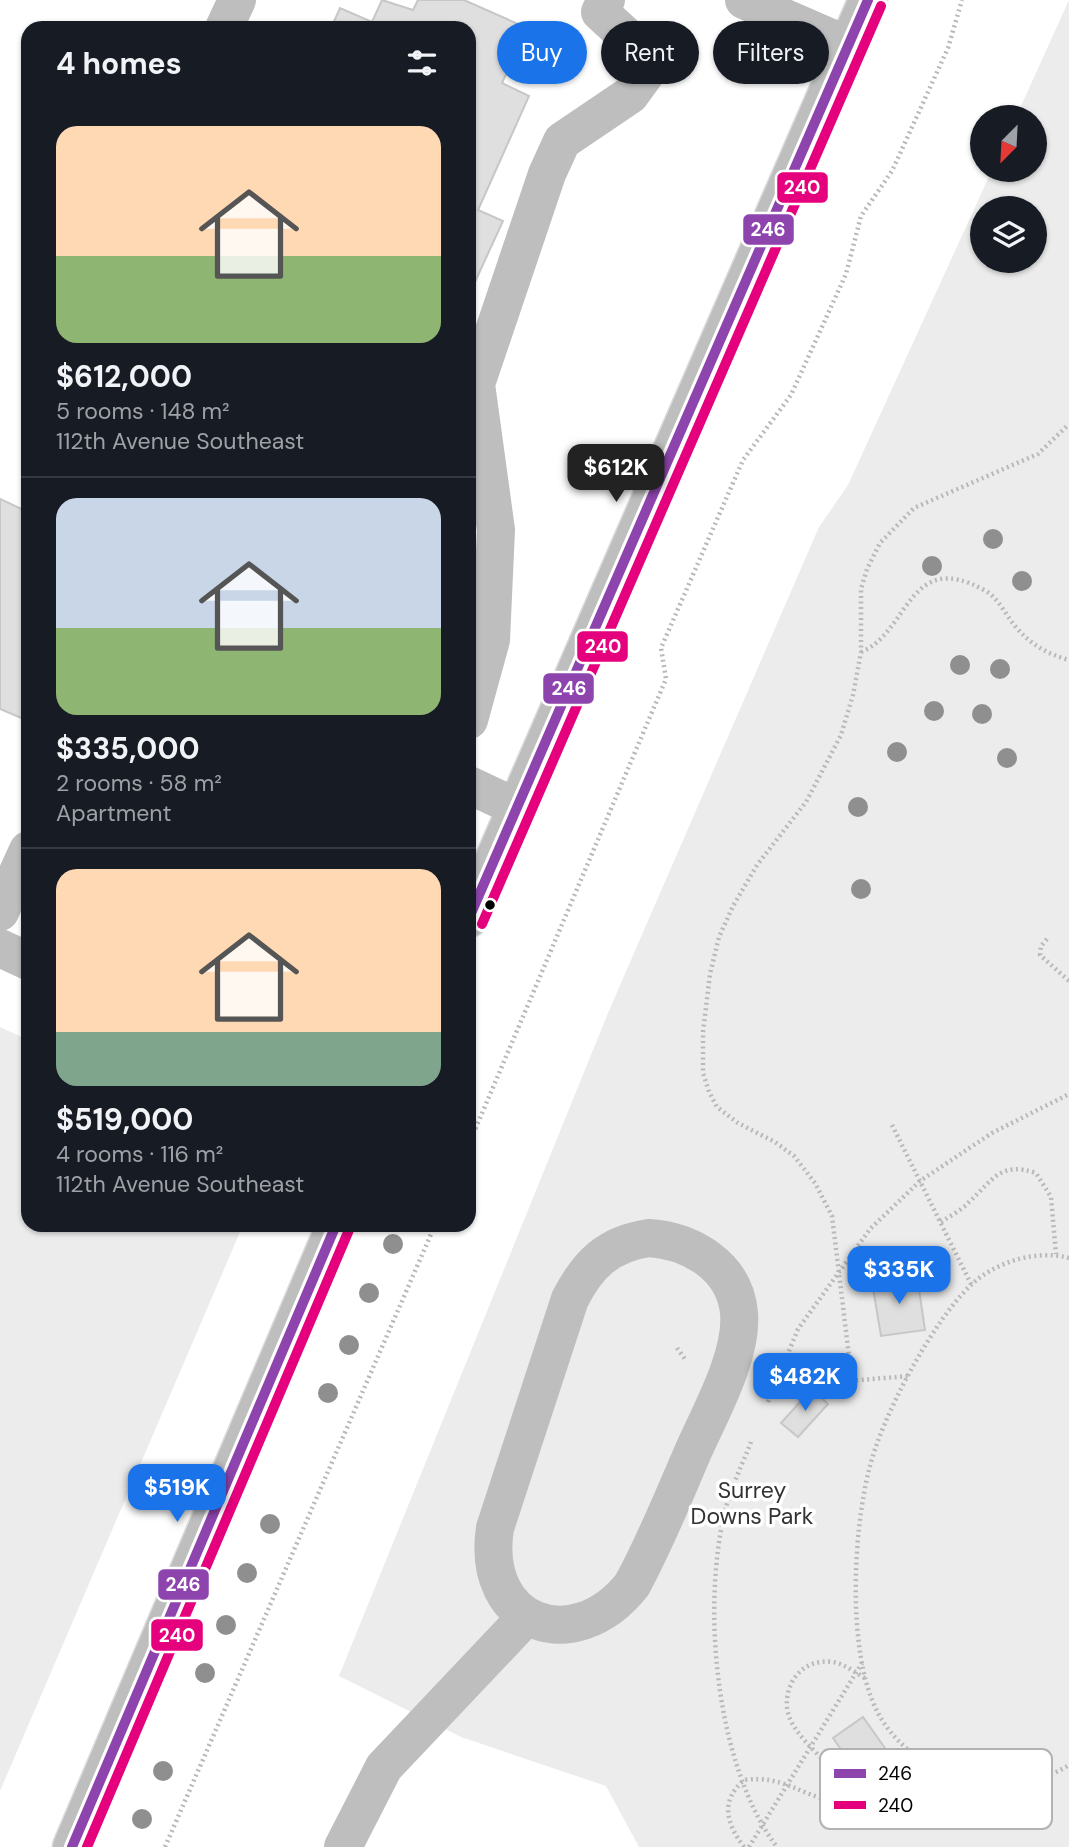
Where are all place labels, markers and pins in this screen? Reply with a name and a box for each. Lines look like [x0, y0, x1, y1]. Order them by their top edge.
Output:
pin: $612K [567, 444, 665, 504]
unlabelled marker [483, 898, 497, 912]
pin: $335K [850, 1246, 948, 1306]
pin: $482K [756, 1354, 854, 1413]
pin: $519K [128, 1464, 226, 1524]

